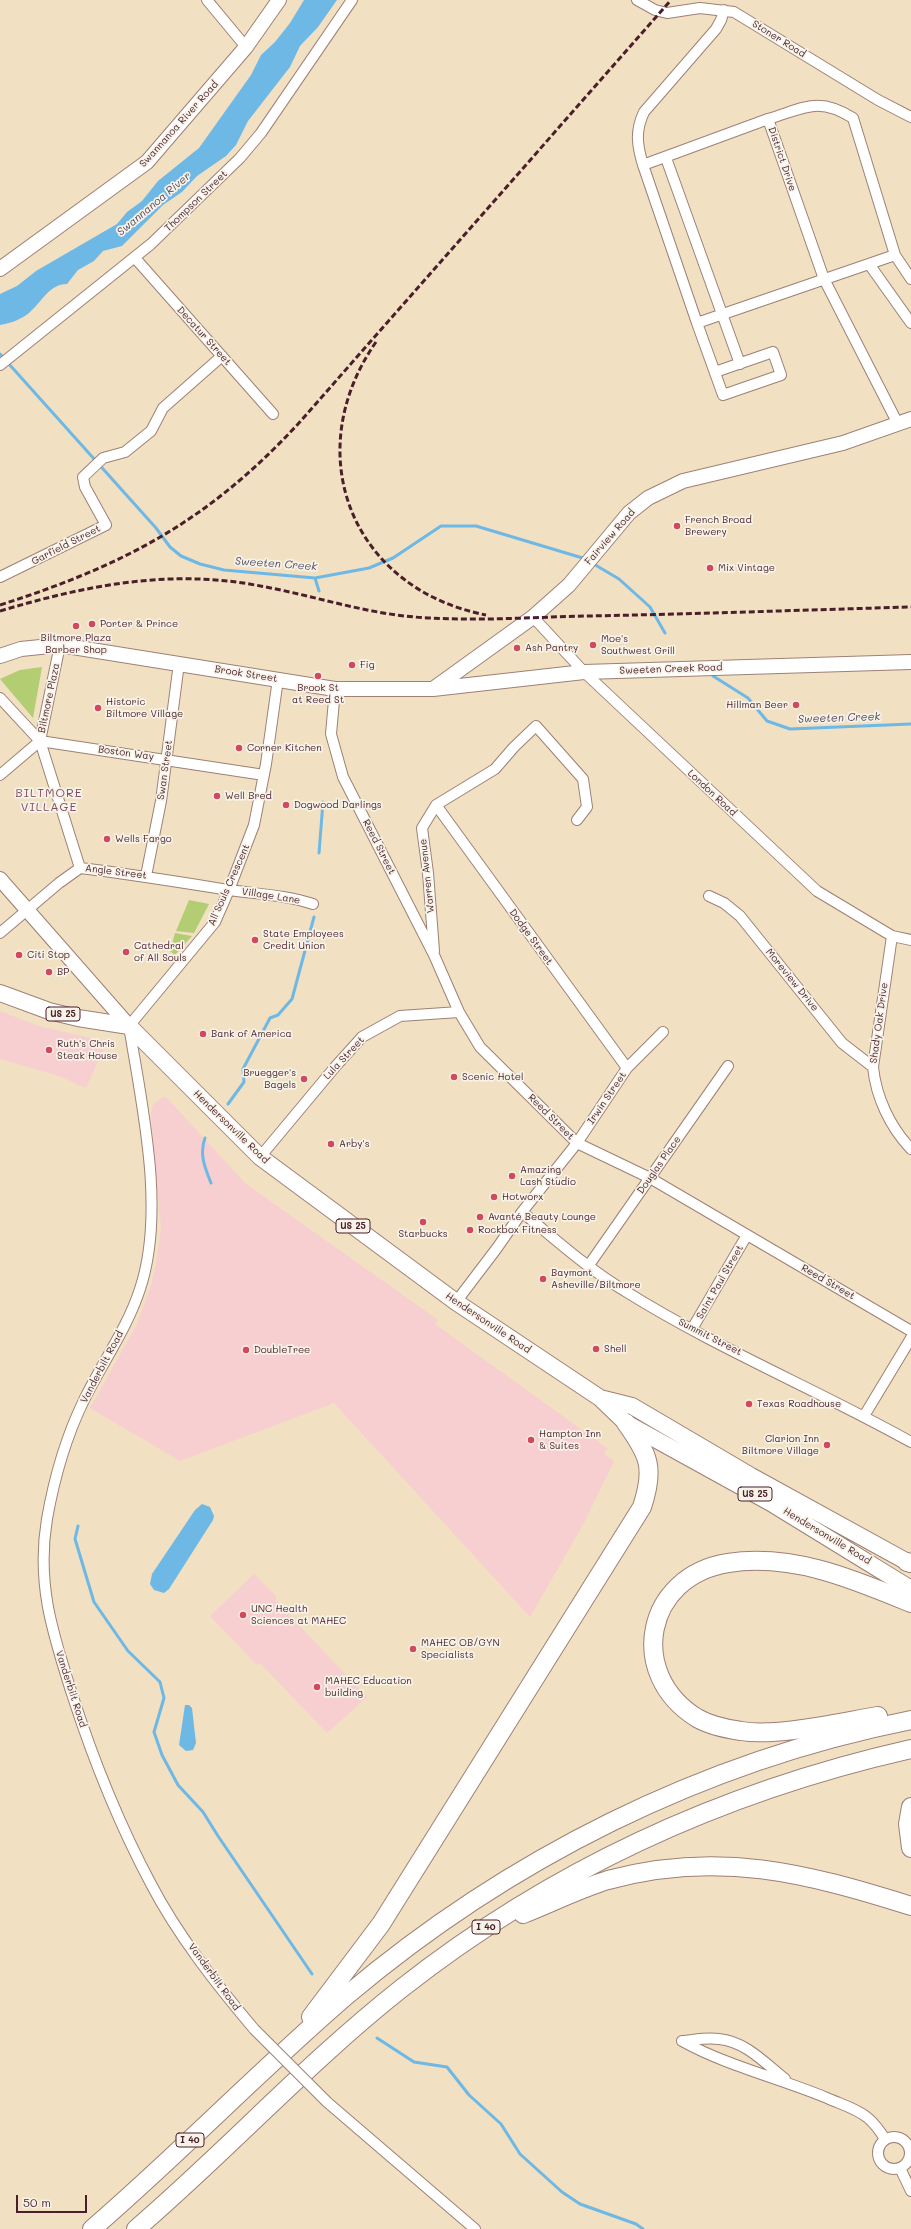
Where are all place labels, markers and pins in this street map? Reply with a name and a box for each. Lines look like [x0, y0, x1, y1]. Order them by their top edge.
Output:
place label: French Broad Brewery [685, 514, 752, 538]
marker: French Broad Brewery [672, 521, 682, 531]
place label: Mix Vintage [718, 562, 775, 574]
marker: Mix Vintage [705, 563, 715, 573]
place label: Porter & Prince [100, 618, 178, 630]
marker: Porter & Prince [87, 619, 97, 629]
marker: Biltmore Plaza Barber Shop [71, 621, 81, 631]
place label: Biltmore Plaza Barber Shop [40, 632, 112, 656]
place label: Moe's Southwest Grill [601, 633, 675, 656]
marker: Moe's Southwest Grill [588, 640, 598, 650]
place label: Ash Pantry [525, 642, 578, 654]
marker: Ash Pantry [512, 643, 522, 653]
place label: Fig [360, 659, 374, 671]
marker: Fig [347, 660, 357, 670]
marker: Brook St at Reed St [313, 671, 323, 681]
place label: Brook St at Reed St [292, 682, 344, 706]
place label: Historic Biltmore Village [106, 696, 183, 720]
place label: Hillman Beer [726, 699, 788, 711]
marker: Hillman Beer [791, 700, 801, 710]
marker: Historic Biltmore Village [93, 703, 103, 713]
place label: Corner Kitchen [247, 742, 322, 754]
marker: Corner Kitchen [234, 743, 244, 753]
place label: Well Bred [225, 790, 272, 802]
marker: Well Bred [212, 791, 222, 801]
place label: Dogwood Darlings [294, 799, 382, 811]
marker: Dogwood Darlings [281, 800, 291, 810]
place label: Wells Fargo [115, 833, 172, 845]
marker: Wells Fargo [102, 834, 112, 844]
place label: State Employees Credit Union [263, 928, 344, 952]
marker: State Employees Credit Union [250, 935, 260, 945]
place label: Cathedral of All Souls [134, 940, 187, 964]
marker: Cathedral of All Souls [121, 947, 131, 957]
place label: Citi Stop [27, 949, 70, 961]
marker: Citi Stop [14, 950, 24, 960]
place label: BP [57, 966, 69, 978]
marker: BP [44, 967, 54, 977]
place label: Bank of America [211, 1028, 292, 1040]
marker: Bank of America [198, 1029, 208, 1039]
place label: Ruth's Chris Steak House [57, 1038, 118, 1062]
marker: Ruth's Chris Steak House [44, 1045, 54, 1055]
place label: Bruegger's Bagels [243, 1067, 296, 1090]
place label: Scenic Hotel [462, 1071, 524, 1083]
marker: Scenic Hotel [449, 1072, 459, 1082]
marker: Bruegger's Bagels [299, 1074, 309, 1084]
place label: Arby's [339, 1138, 370, 1150]
marker: Arby's [326, 1139, 336, 1149]
place label: Amazing Lash Studio [520, 1164, 576, 1188]
marker: Amazing Lash Studio [507, 1171, 517, 1181]
place label: Hotworx [502, 1191, 543, 1203]
marker: Hotworx [489, 1192, 499, 1202]
place label: Avanté Beauty Lounge [488, 1211, 596, 1223]
marker: Avanté Beauty Lounge [475, 1212, 485, 1222]
marker: Starbucks [418, 1217, 428, 1227]
place label: Rockbox Fitness [478, 1224, 557, 1236]
marker: Rockbox Fitness [465, 1225, 475, 1235]
place label: Starbucks [398, 1228, 448, 1240]
place label: Baymont Asheville/Biltmore [551, 1267, 641, 1290]
marker: Baymont Asheville/Biltmore [538, 1274, 548, 1284]
place label: Shell [604, 1343, 626, 1355]
place label: DoubleTree [254, 1344, 310, 1356]
marker: Shell [591, 1344, 601, 1354]
marker: DoubleTree [241, 1345, 251, 1355]
place label: Texas Roadhouse [757, 1398, 841, 1410]
marker: Texas Roadhouse [744, 1399, 754, 1409]
place label: Hampton Inn & Suites [539, 1428, 601, 1452]
place label: Clarion Inn Biltmore Village [742, 1433, 819, 1456]
marker: Hampton Inn & Suites [526, 1435, 536, 1445]
marker: Clarion Inn Biltmore Village [822, 1440, 832, 1450]
place label: UNC Health Sciences at MAHEC [251, 1603, 346, 1626]
marker: UNC Health Sciences at MAHEC [238, 1610, 248, 1620]
place label: MAHEC OB/GYN Specialists [421, 1637, 500, 1660]
marker: MAHEC OB/GYN Specialists [408, 1644, 418, 1654]
place label: MAHEC Education building [325, 1675, 412, 1698]
marker: MAHEC Education building [312, 1682, 322, 1692]

